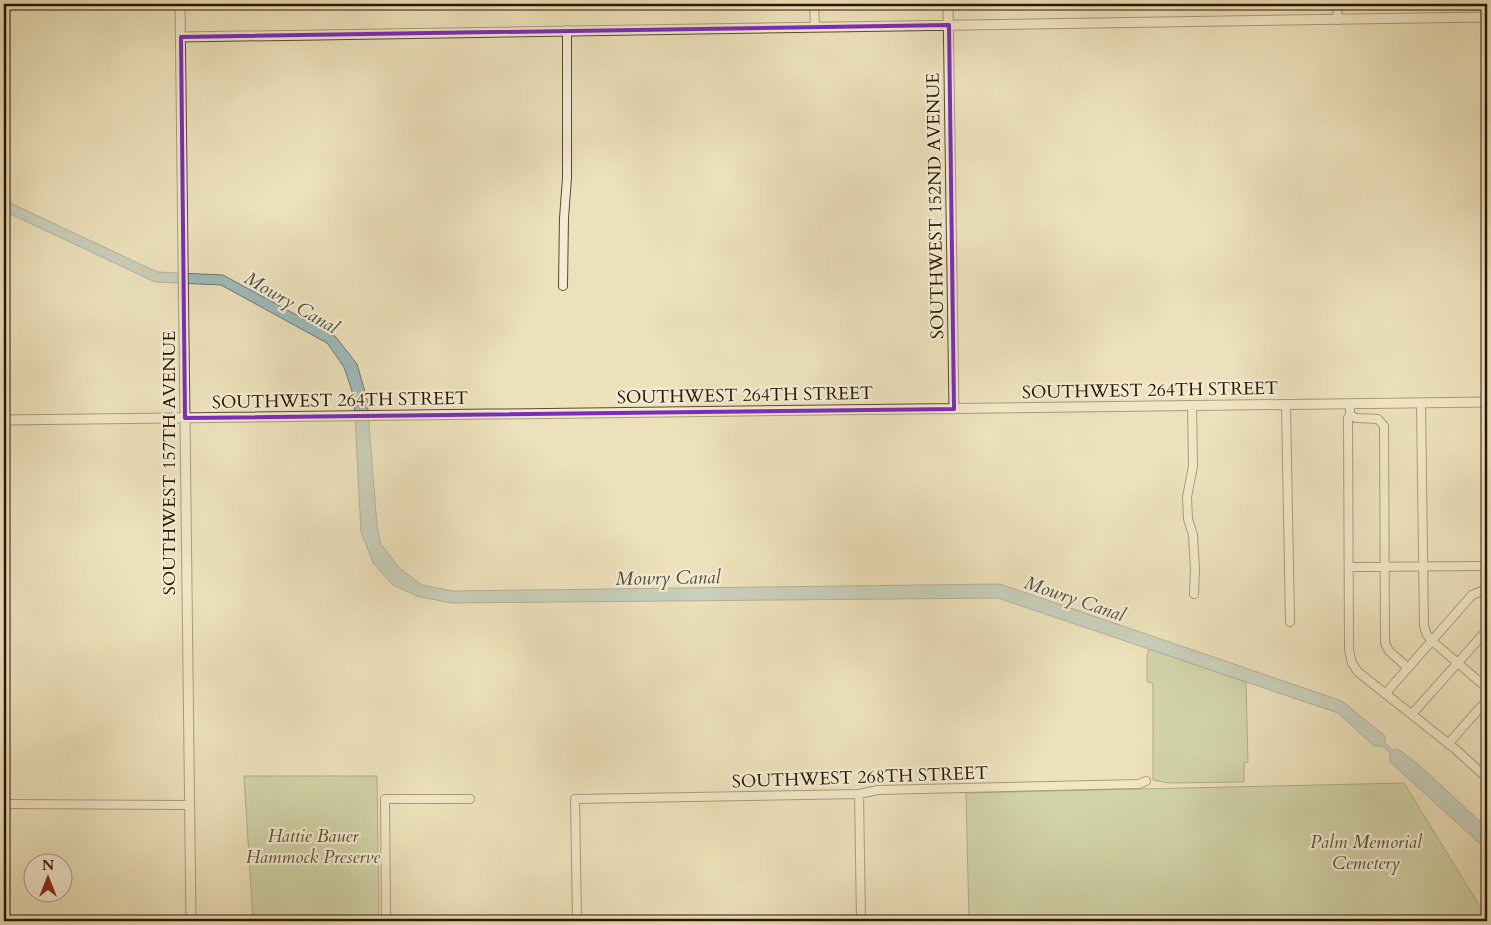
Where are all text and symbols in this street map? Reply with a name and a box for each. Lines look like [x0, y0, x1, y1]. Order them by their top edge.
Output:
street label: SOUTHWEST 152ND AVENUE [921, 73, 950, 339]
water label: Mowry Canal [239, 265, 344, 341]
street label: SOUTHWEST 157TH AVENUE [157, 331, 182, 595]
street label: SOUTHWEST 264TH STREET [1022, 376, 1278, 405]
street label: SOUTHWEST 264TH STREET [617, 381, 873, 410]
street label: SOUTHWEST 264TH STREET [212, 386, 468, 415]
water label: Mowry Canal [615, 564, 722, 592]
water label: Mowry Canal [1021, 570, 1129, 629]
street label: SOUTHWEST 268TH STREET [731, 761, 989, 794]
park label: Hattie Bauer Hammock Preserve [246, 824, 381, 870]
park label: Palm Memorial Cemetery [1310, 830, 1423, 876]
north arrow [22, 852, 72, 902]
text: N [42, 856, 54, 875]

